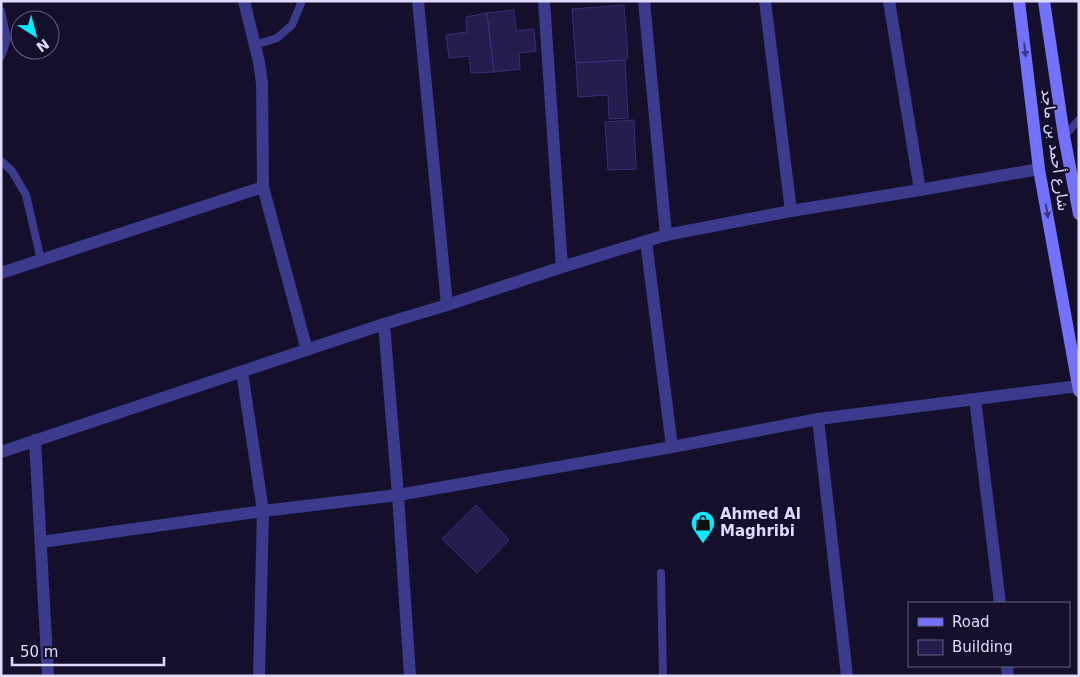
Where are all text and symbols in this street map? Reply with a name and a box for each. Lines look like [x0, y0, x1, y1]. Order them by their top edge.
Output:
north arrow [10, 10, 60, 60]
text: N [33, 36, 52, 55]
one-way arrow [1021, 42, 1029, 58]
street label: شارع أحمد بن ماجد [1038, 88, 1073, 212]
one-way arrow [1043, 203, 1051, 219]
place label: Ahmed Al Maghribi [720, 505, 801, 540]
shop icon: Ahmed Al Maghribi [690, 510, 716, 544]
legend [908, 602, 1070, 667]
text: Road [952, 613, 990, 631]
scale bar [12, 634, 165, 666]
text: Building [952, 638, 1013, 656]
text: 50 m [20, 643, 58, 661]

